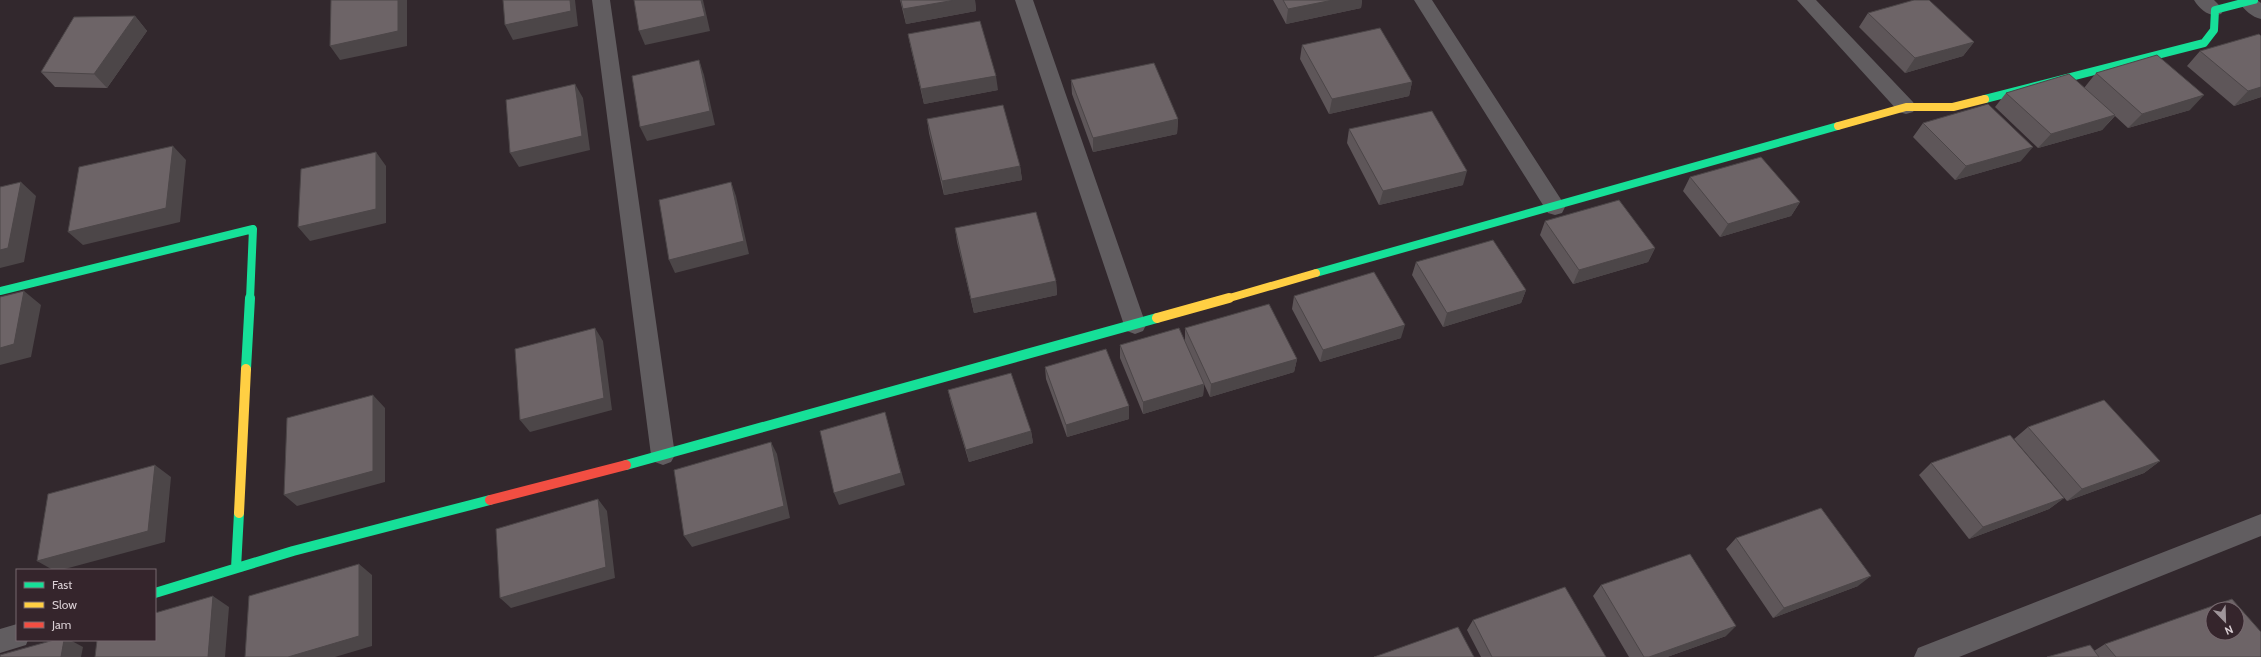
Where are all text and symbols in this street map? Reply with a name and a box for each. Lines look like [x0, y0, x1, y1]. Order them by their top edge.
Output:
legend [16, 569, 156, 641]
text: Fast [52, 577, 72, 592]
text: Slow [52, 597, 77, 612]
north arrow [2205, 601, 2245, 641]
text: Jam [51, 617, 71, 632]
text: N [2223, 622, 2235, 638]

